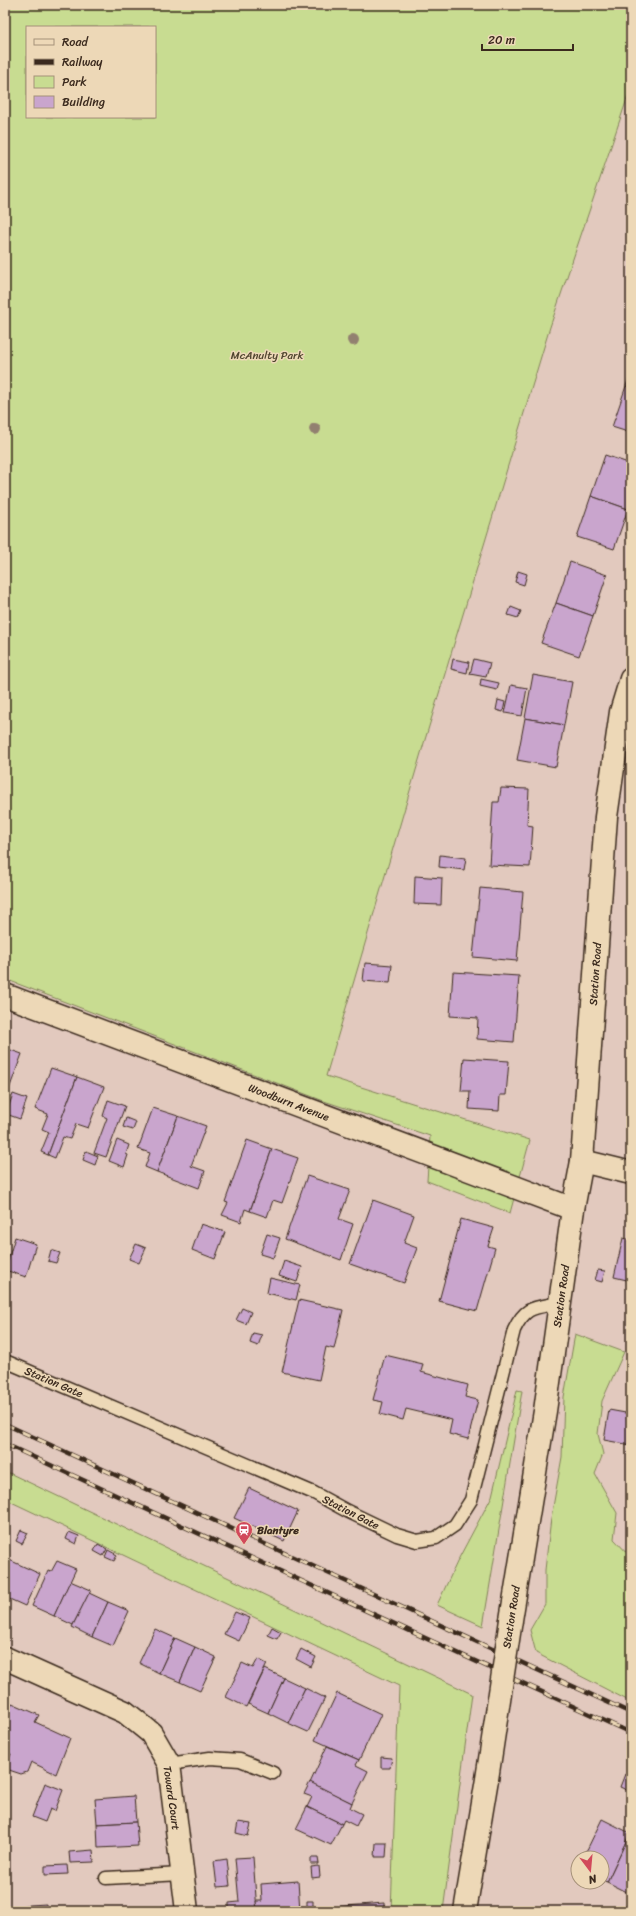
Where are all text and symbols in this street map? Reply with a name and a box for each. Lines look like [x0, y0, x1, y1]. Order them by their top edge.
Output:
legend [26, 26, 156, 118]
scale bar [482, 26, 573, 52]
text: 20 m [488, 29, 515, 51]
text: Road [62, 31, 89, 53]
text: Railway [62, 51, 103, 73]
text: Park [62, 71, 87, 93]
text: Building [62, 91, 105, 113]
park label: McAnulty Park [231, 346, 303, 365]
street label: Station Road [584, 941, 607, 1006]
street label: Woodburn Avenue [245, 1078, 333, 1127]
street label: Station Road [548, 1262, 575, 1329]
street label: Station Gate [21, 1362, 86, 1403]
street label: Station Gate [319, 1490, 383, 1535]
station icon: Blantyre [234, 1520, 254, 1545]
place label: Blantyre [257, 1521, 299, 1540]
street label: Station Road [497, 1583, 526, 1650]
street label: Toward Court [158, 1765, 185, 1832]
north arrow [570, 1850, 610, 1890]
text: N [586, 1869, 600, 1889]

